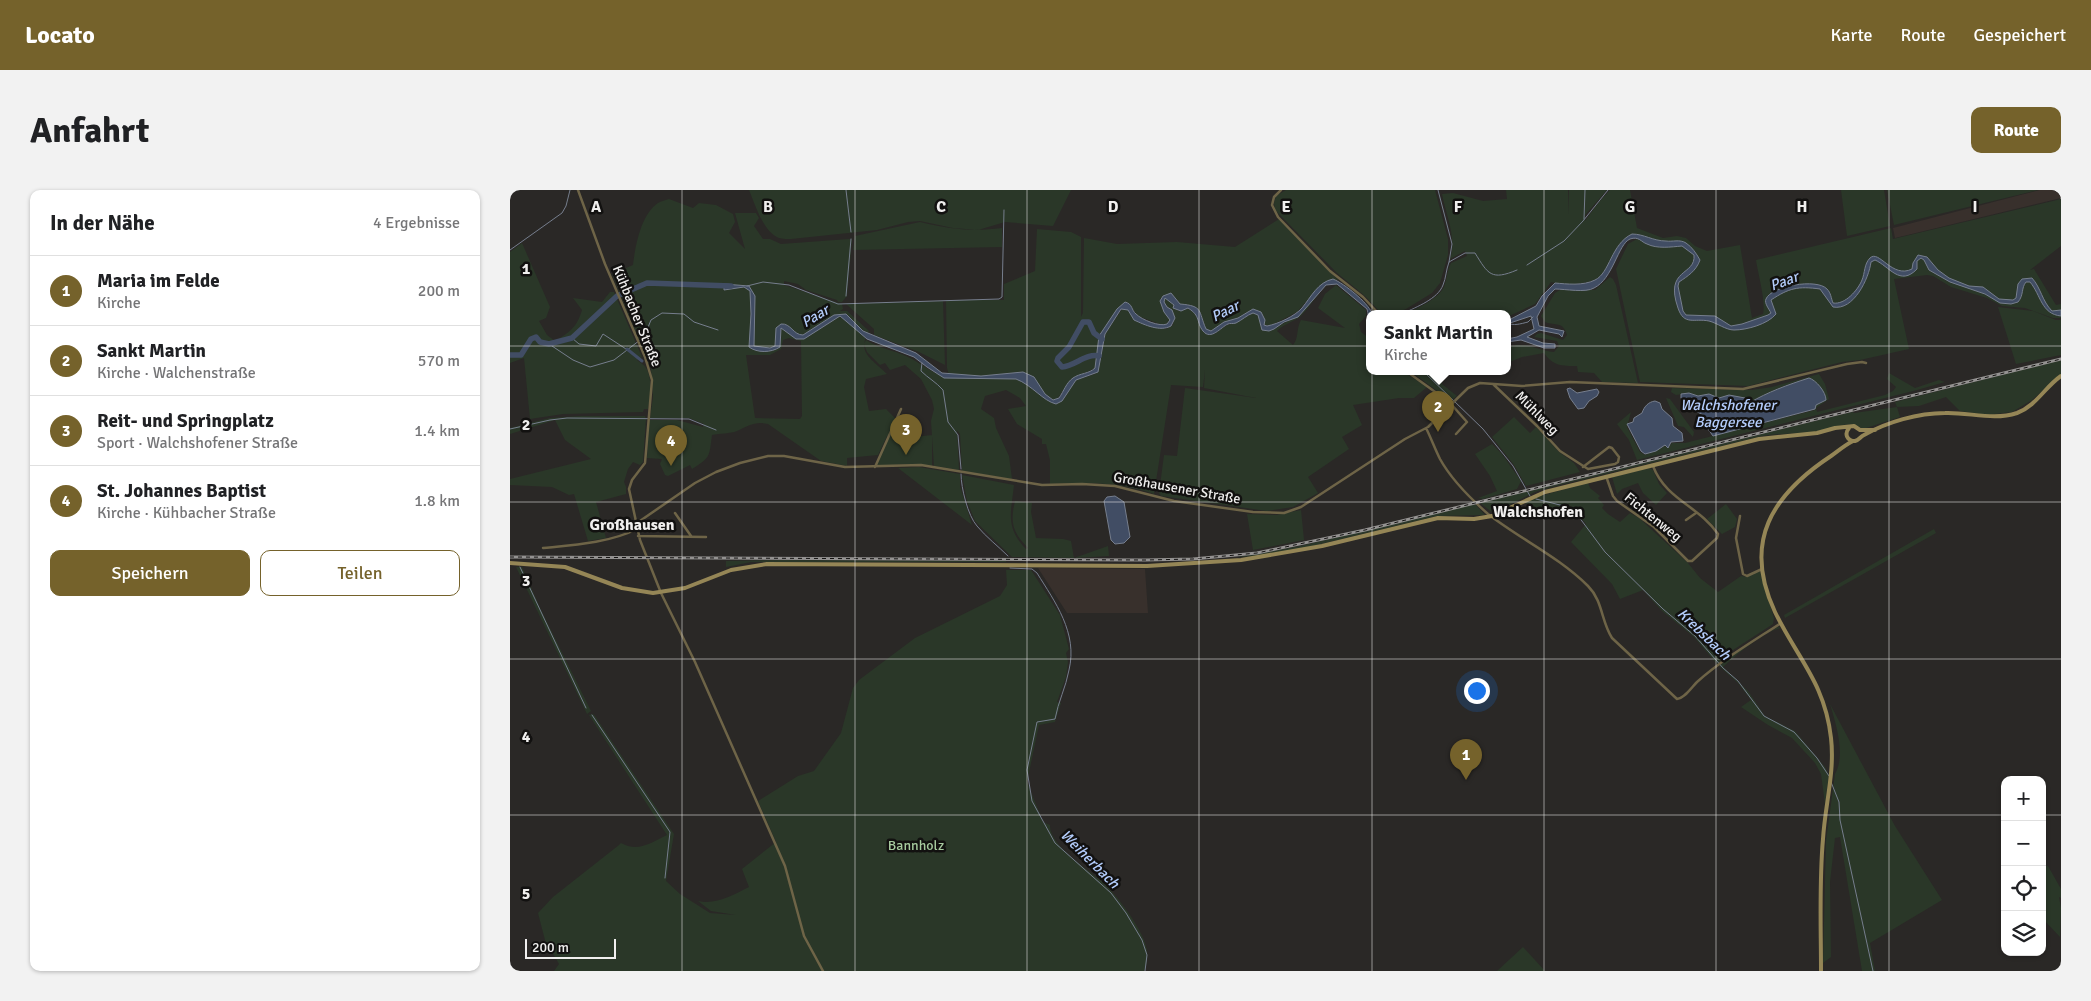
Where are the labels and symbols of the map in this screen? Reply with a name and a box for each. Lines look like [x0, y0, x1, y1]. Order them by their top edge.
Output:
text: A [591, 197, 602, 217]
text: B [763, 197, 773, 217]
text: C [936, 197, 946, 217]
text: D [1108, 197, 1119, 217]
text: E [1281, 197, 1291, 217]
text: F [1454, 197, 1463, 217]
text: G [1625, 197, 1635, 217]
text: H [1797, 197, 1807, 217]
text: I [1972, 197, 1978, 217]
text: 1 [522, 259, 531, 279]
street label: Kühbacher Straße [609, 263, 665, 369]
water label: Paar [1767, 267, 1803, 295]
water label: Paar [1208, 295, 1244, 326]
water label: Paar [798, 300, 834, 331]
street label: Mühlweg [1512, 388, 1562, 438]
pin: 2 [1422, 391, 1454, 432]
water label: Walchshofener Baggersee [1680, 396, 1778, 431]
pin: 3 [890, 414, 922, 455]
text: 2 [522, 415, 530, 435]
pin: 4 [655, 425, 687, 466]
street label: Großhausener Straße [1112, 468, 1242, 508]
street label: Fichtenweg [1621, 489, 1685, 545]
district label: Walchshofen [1493, 502, 1583, 522]
district label: Großhausen [590, 515, 675, 535]
text: 3 [522, 571, 530, 591]
water label: Krebsbach [1674, 604, 1735, 664]
your location [1464, 678, 1490, 704]
text: 4 [522, 727, 531, 747]
pin: 1 [1450, 739, 1482, 780]
water label: Weiherbach [1057, 826, 1124, 893]
park label: Bannholz [888, 837, 944, 854]
text: 5 [522, 884, 530, 904]
scale bar [525, 936, 616, 959]

